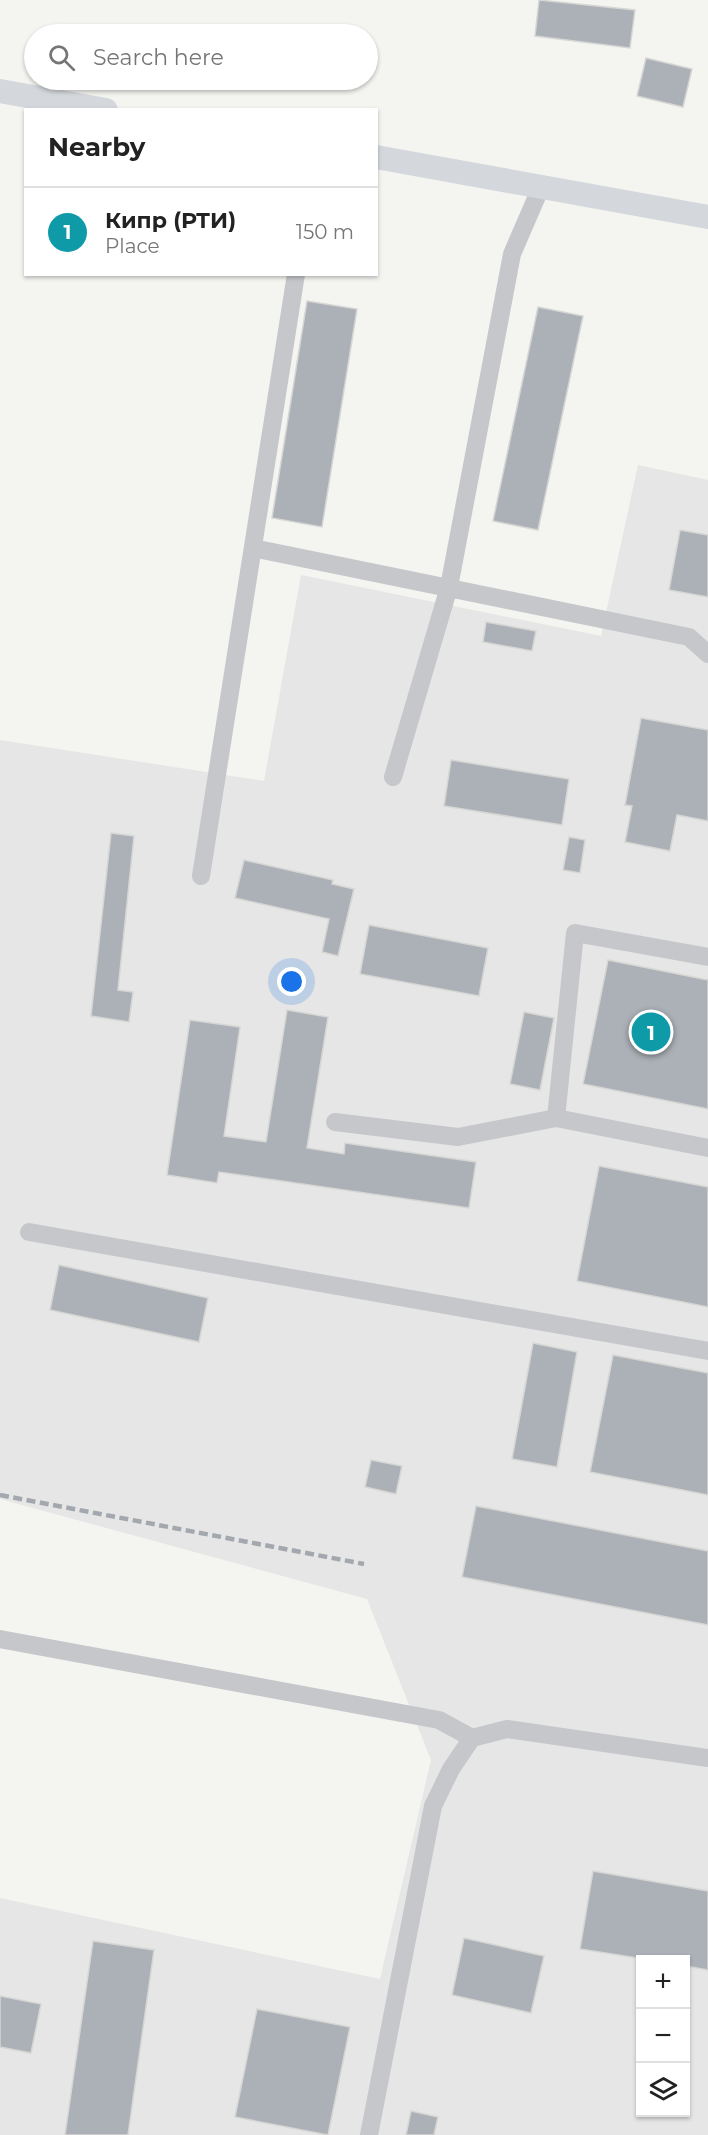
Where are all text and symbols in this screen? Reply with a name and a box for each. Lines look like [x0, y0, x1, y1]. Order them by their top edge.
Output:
search box [24, 24, 378, 90]
icon: search [45, 41, 78, 74]
text: Search here [93, 44, 224, 71]
text: Nearby [48, 131, 145, 163]
text: Кипр (РТИ) [105, 207, 236, 234]
text: 1 [64, 220, 71, 244]
text: 150 m [296, 220, 354, 244]
text: Place [105, 234, 160, 258]
your location [277, 967, 306, 996]
pin: 1 [632, 1010, 670, 1054]
map controls [636, 1955, 690, 2117]
button: + [636, 1955, 690, 2009]
button: − [636, 2009, 690, 2063]
button: layers [636, 2063, 690, 2117]

